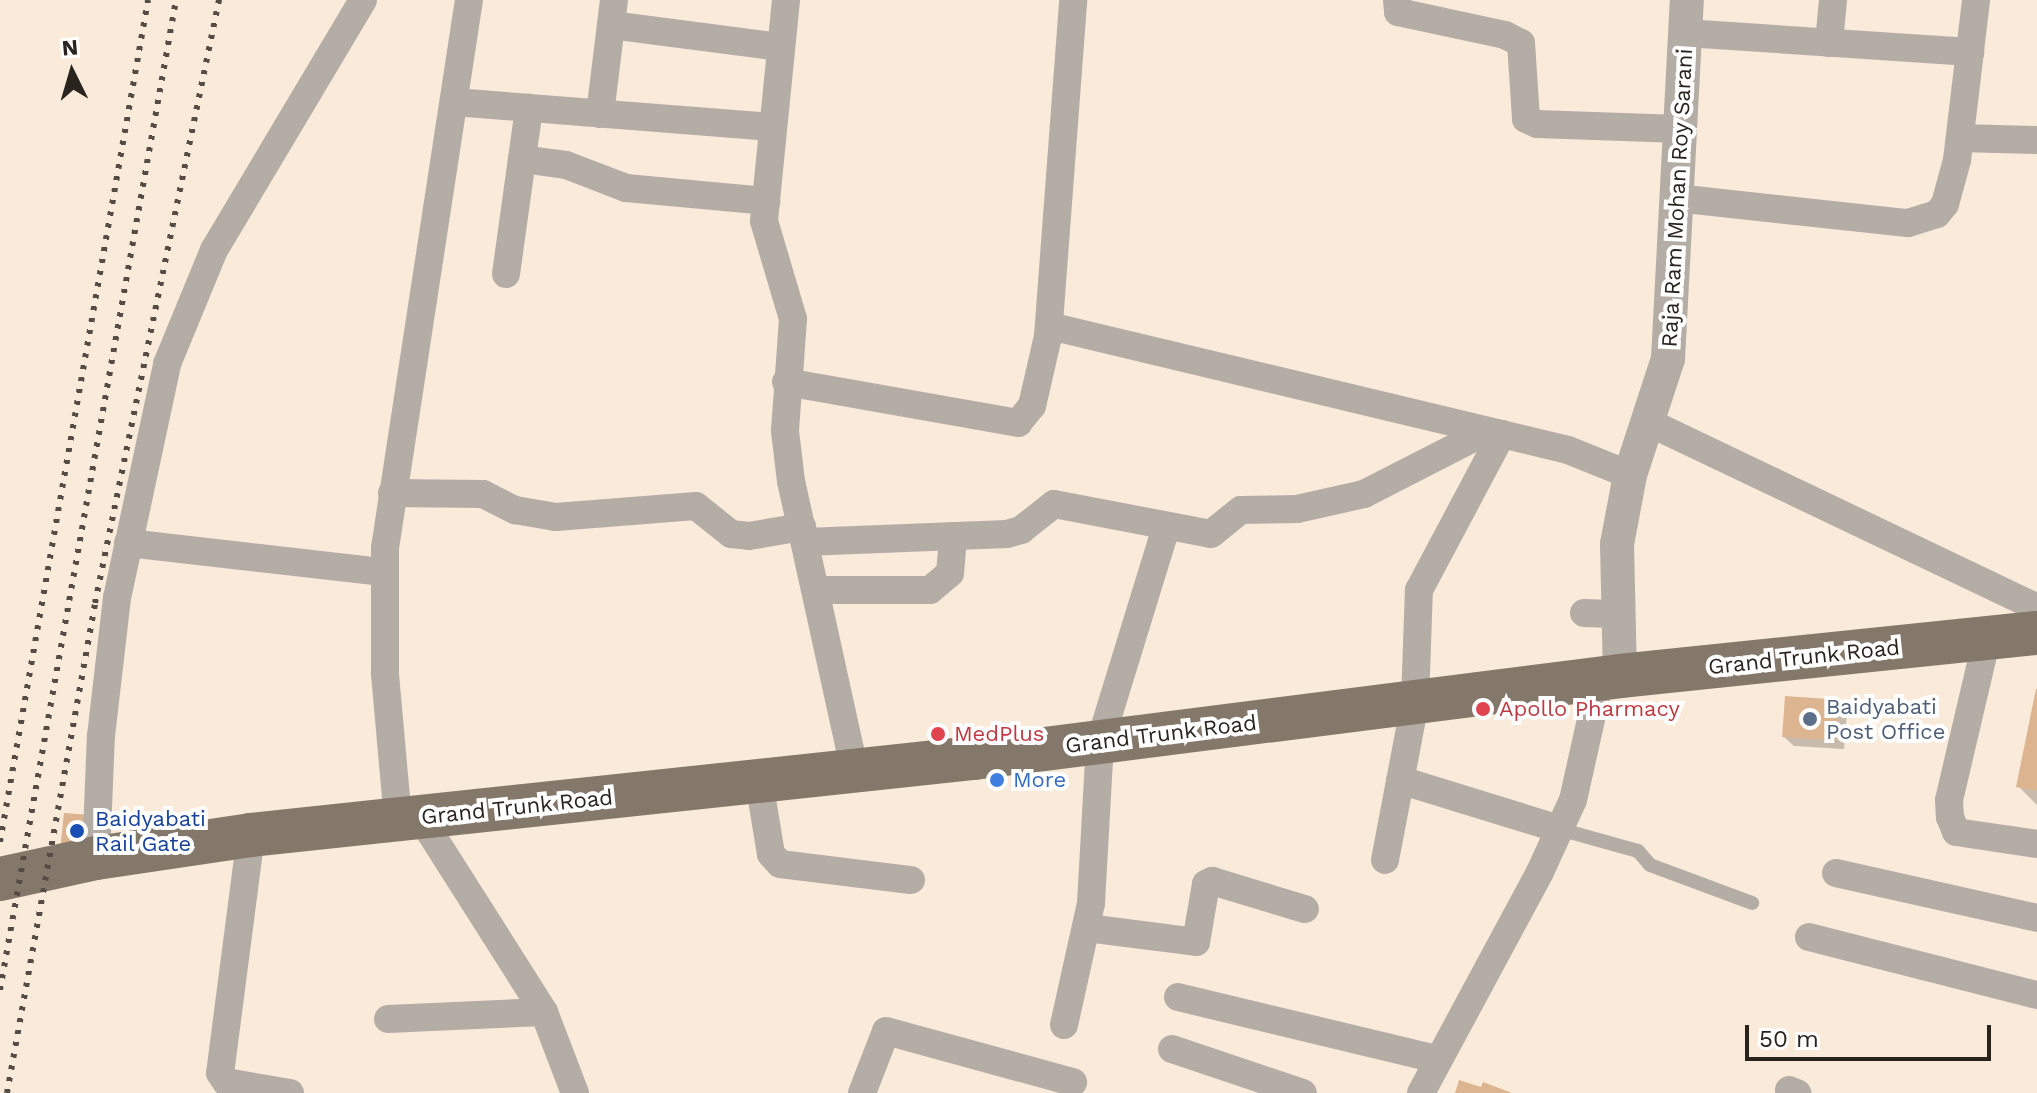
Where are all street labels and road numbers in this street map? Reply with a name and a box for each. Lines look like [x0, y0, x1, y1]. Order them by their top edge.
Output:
street label: Raja Ram Mohan Roy Sarani [1656, 47, 1698, 349]
street label: Grand Trunk Road [1706, 634, 1902, 680]
street label: Grand Trunk Road [1063, 709, 1259, 759]
street label: Grand Trunk Road [419, 784, 615, 830]

